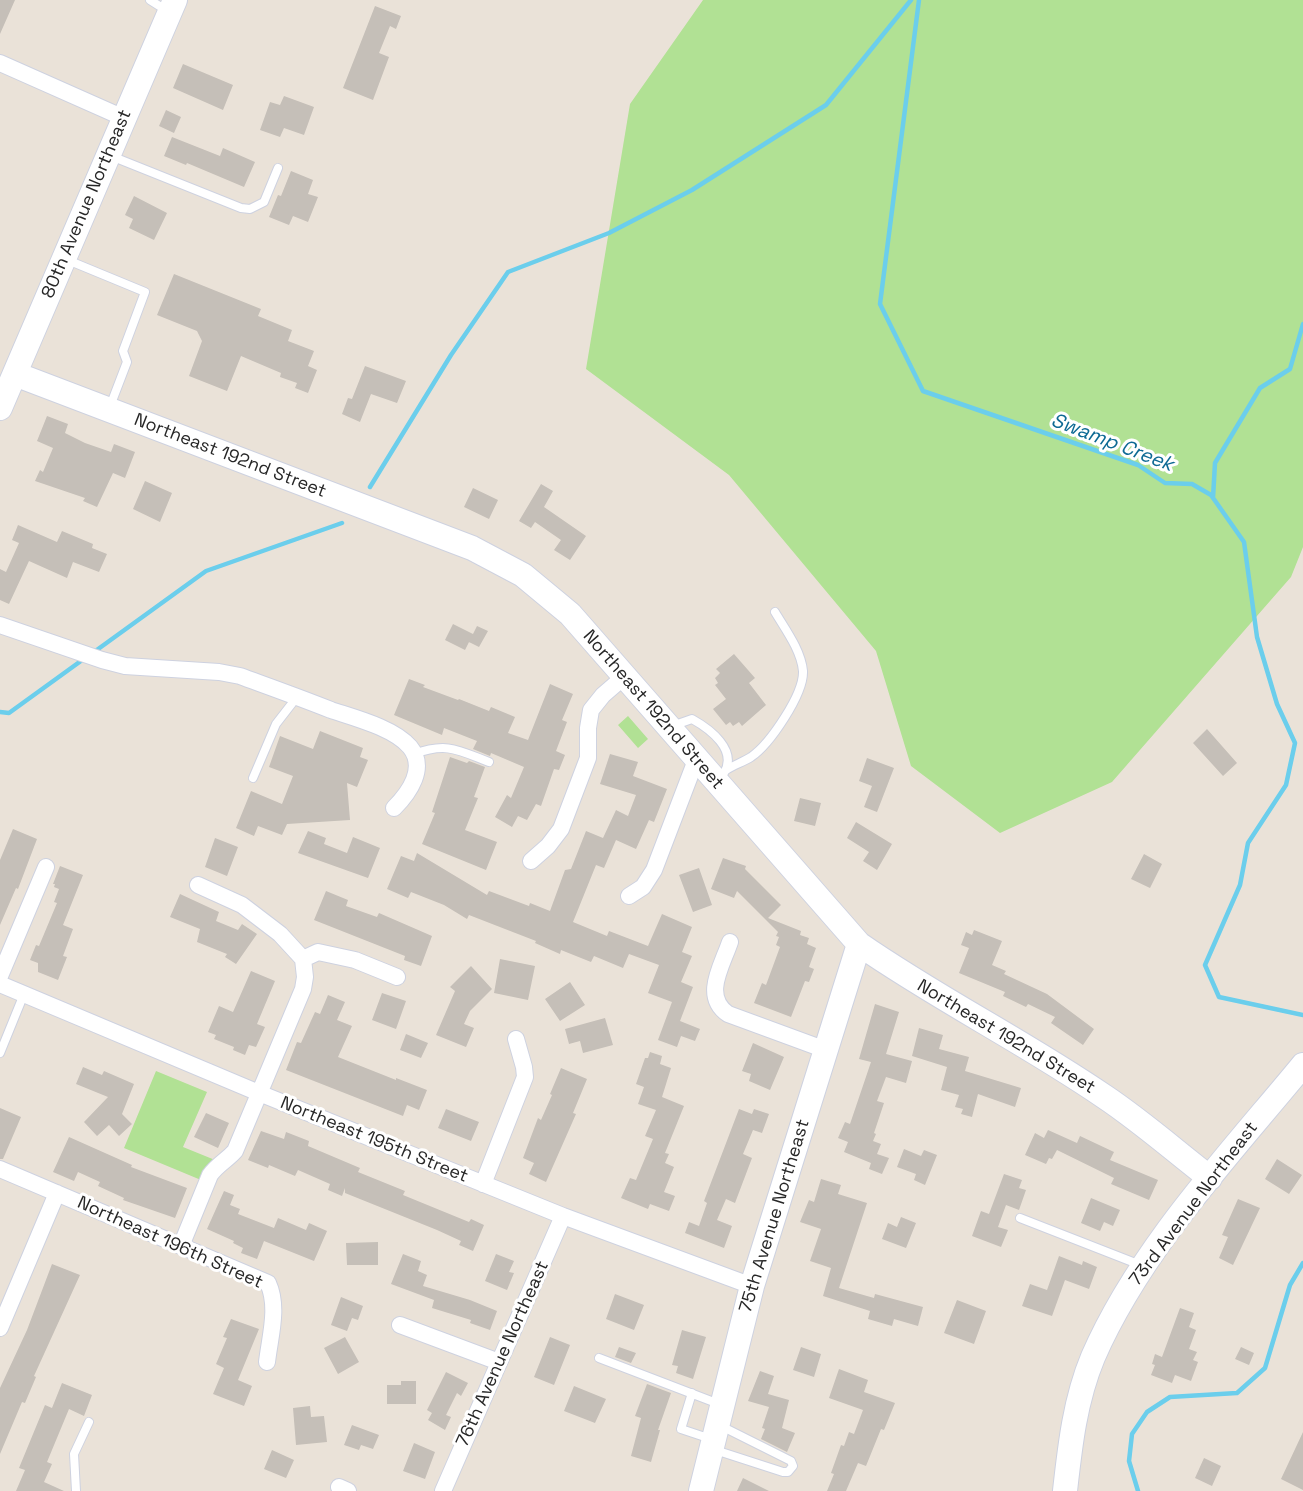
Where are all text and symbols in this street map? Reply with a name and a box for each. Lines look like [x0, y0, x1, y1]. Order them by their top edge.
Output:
street label: 80th Avenue Northeast [37, 107, 137, 301]
street label: Northeast 192nd Street [131, 409, 329, 503]
water label: Swamp Creek [1047, 409, 1177, 477]
street label: Northeast 192nd Street [578, 626, 728, 794]
street label: Northeast 192nd Street [913, 975, 1099, 1099]
street label: Northeast 195th Street [277, 1092, 471, 1188]
street label: 75th Avenue Northeast [735, 1117, 815, 1315]
street label: 73rd Avenue Northeast [1125, 1118, 1263, 1290]
street label: Northeast 196th Street [74, 1192, 266, 1294]
street label: 76th Avenue Northeast [452, 1258, 554, 1450]

